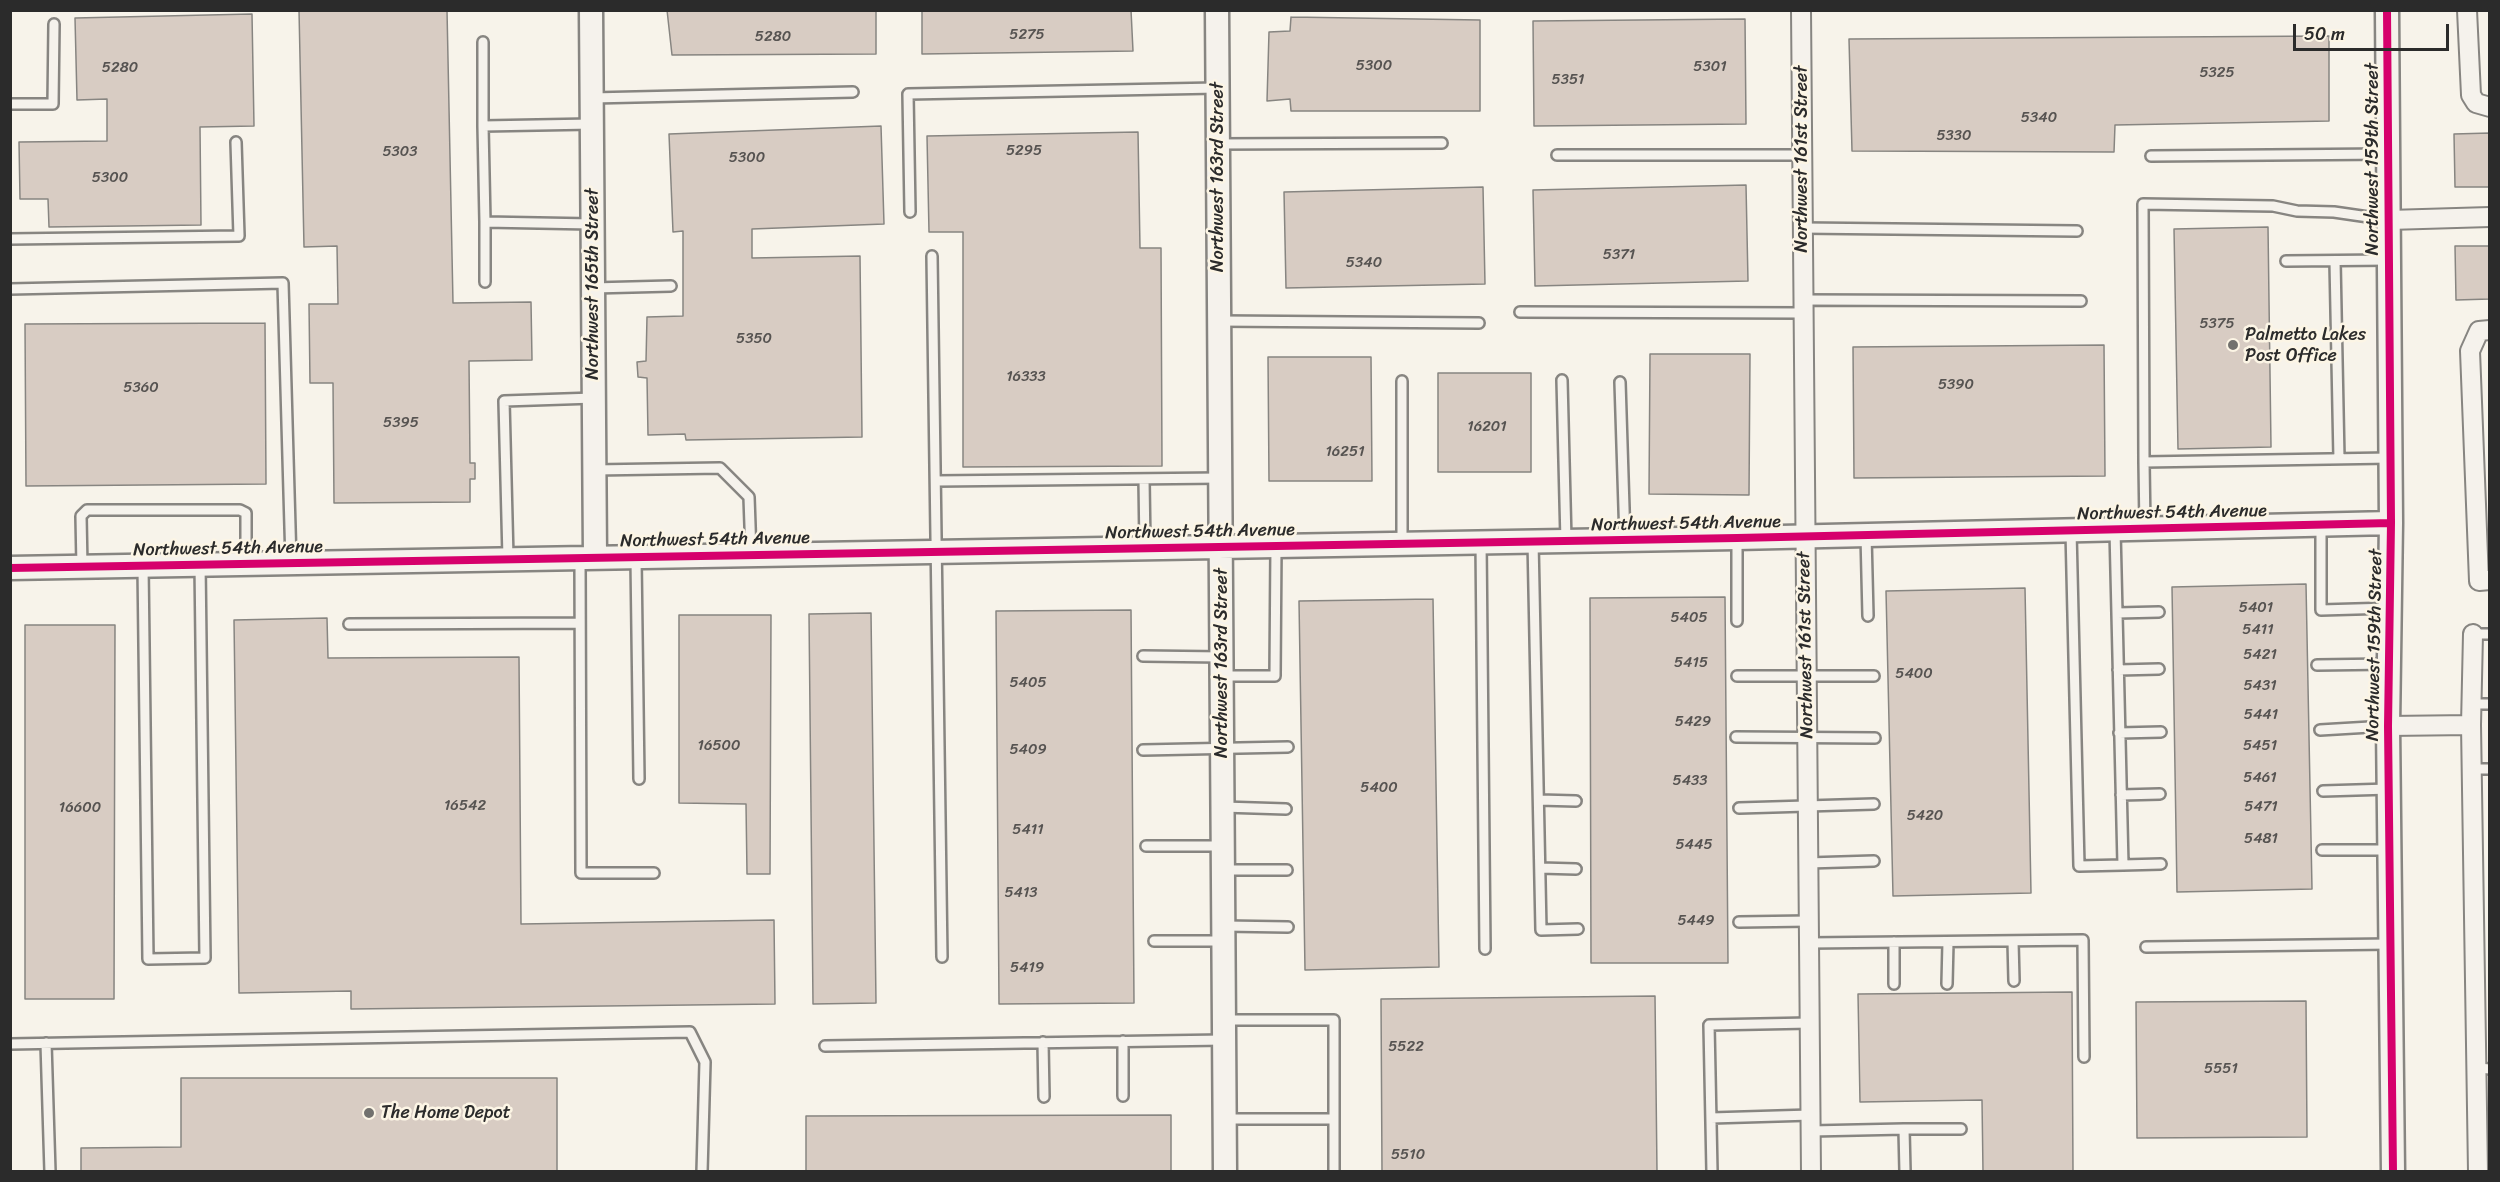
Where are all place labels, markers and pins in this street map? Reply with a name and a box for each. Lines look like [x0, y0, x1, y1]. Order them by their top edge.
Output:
place label: Palmetto Lakes Post Office [2245, 324, 2366, 366]
marker: Palmetto Lakes Post Office [2226, 338, 2240, 352]
place label: The Home Depot [381, 1102, 511, 1124]
marker: The Home Depot [362, 1106, 376, 1120]

